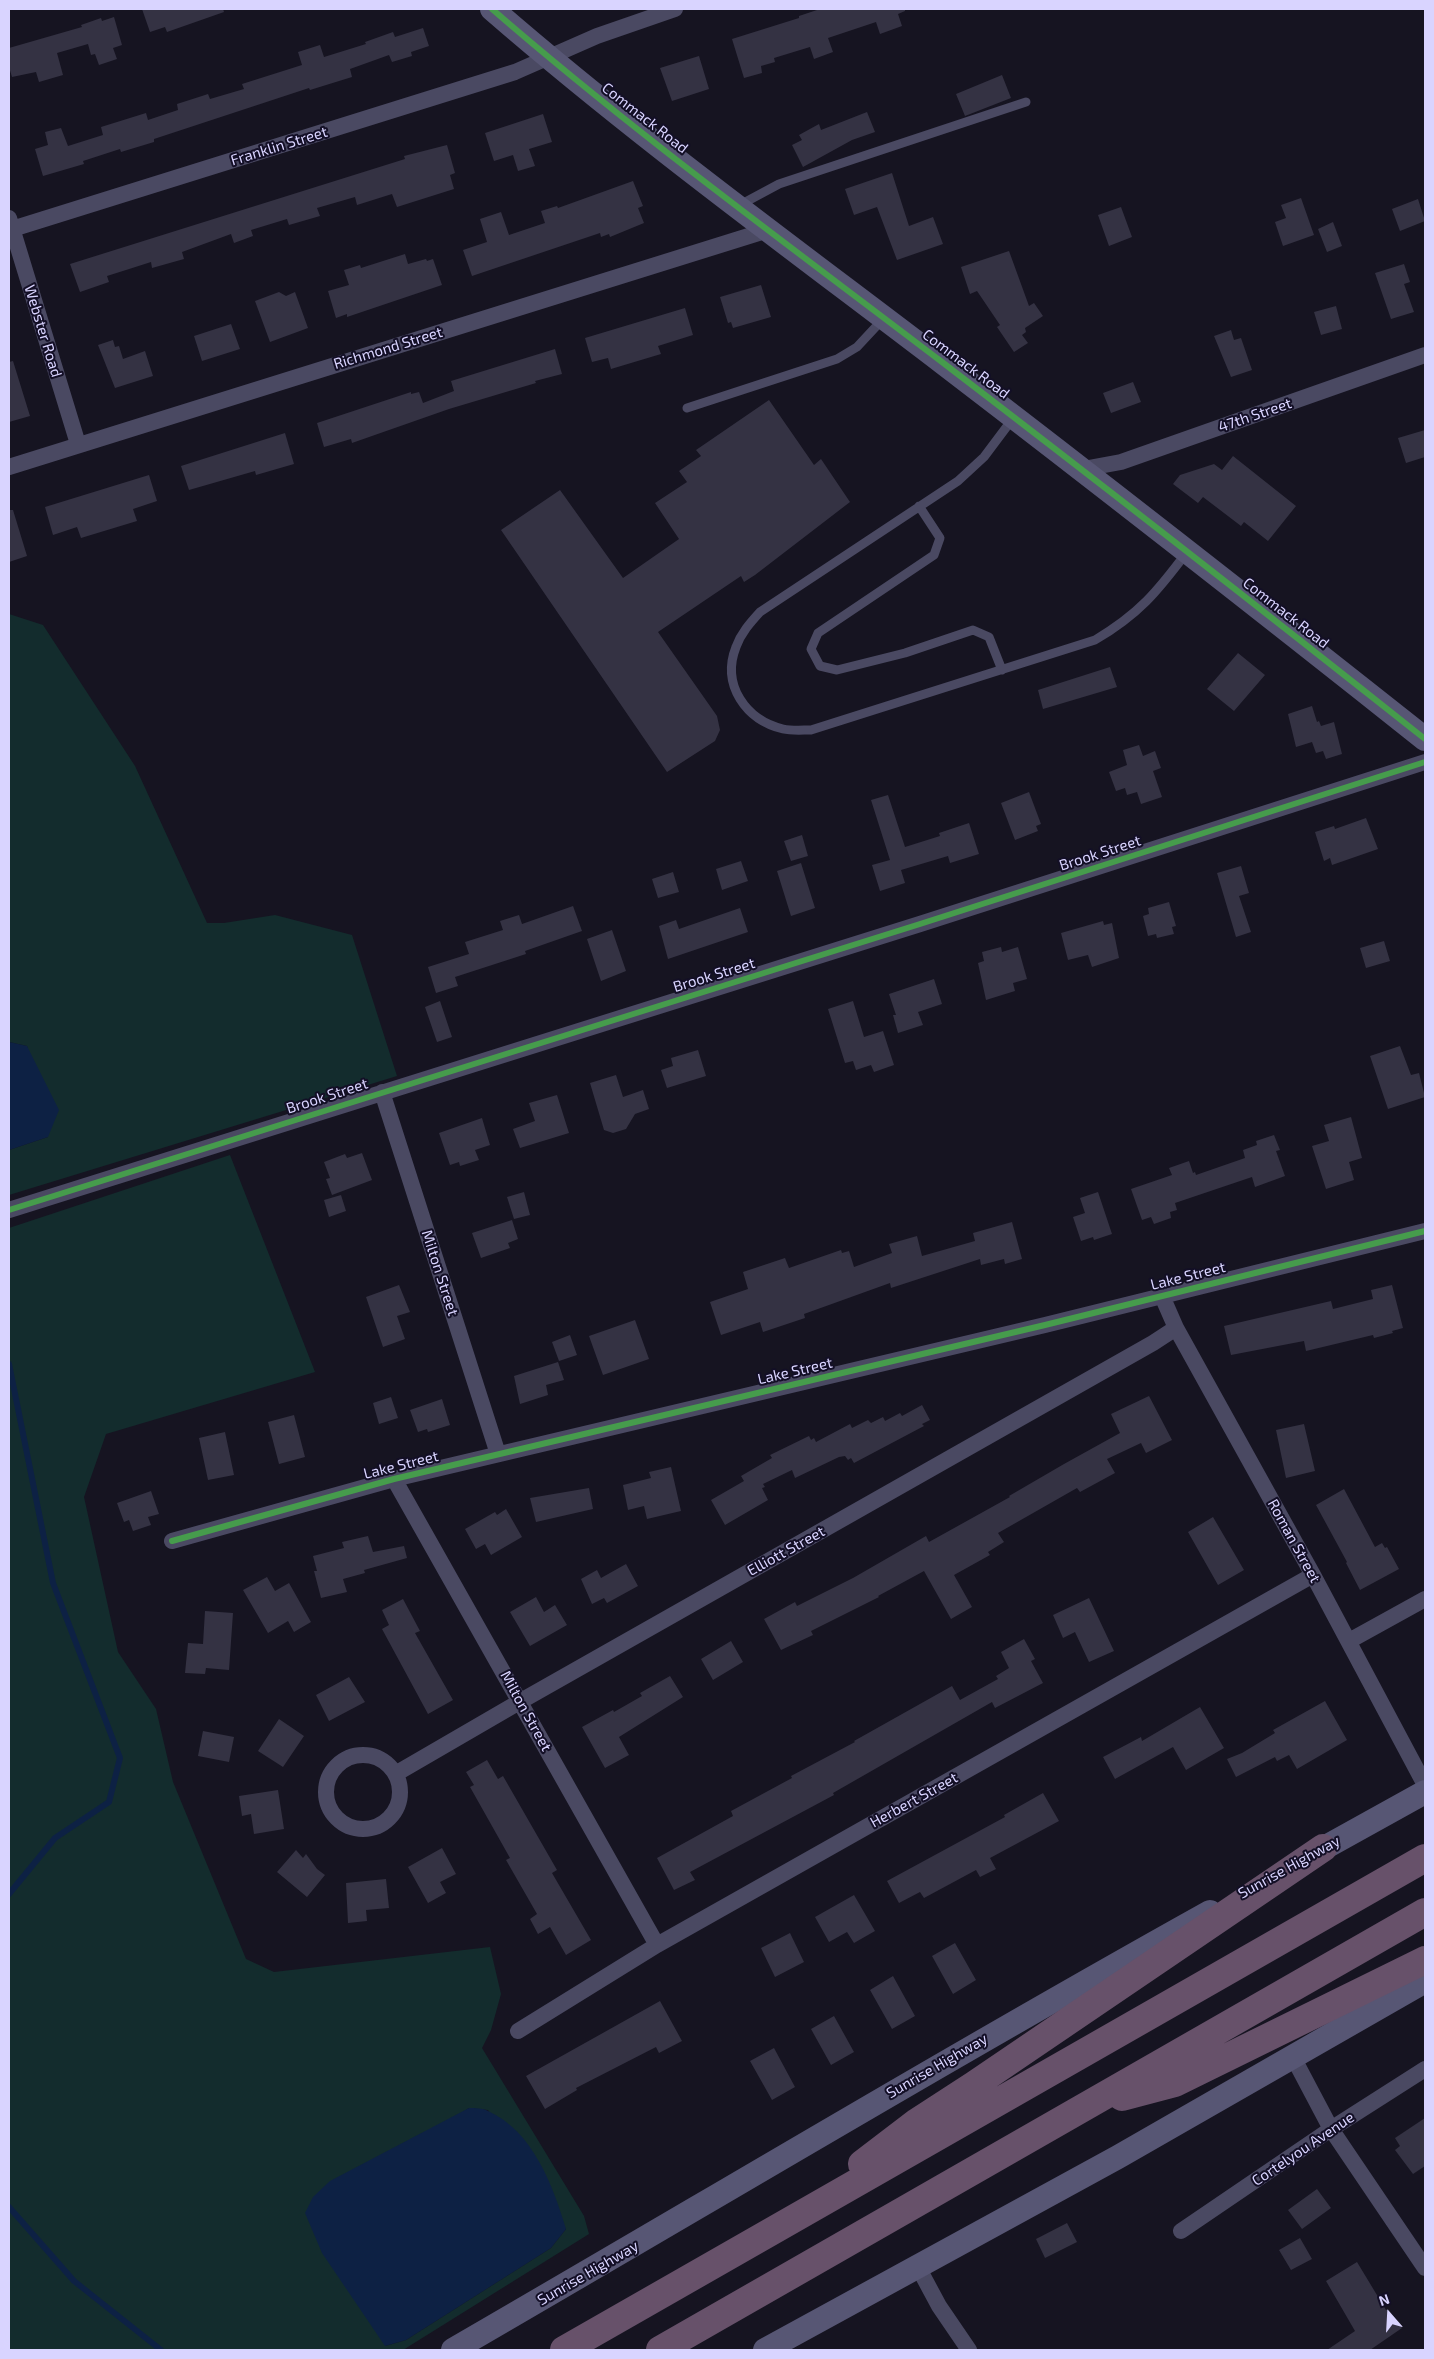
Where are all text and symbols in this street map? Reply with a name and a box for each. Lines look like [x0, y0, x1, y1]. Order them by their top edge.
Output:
street label: Commack Road [598, 79, 692, 157]
street label: Franklin Street [228, 123, 330, 169]
street label: Webster Road [20, 283, 66, 379]
street label: Richmond Street [331, 323, 445, 373]
street label: Commack Road [919, 325, 1013, 403]
street label: 47th Street [1216, 394, 1294, 436]
street label: Commack Road [1239, 574, 1333, 652]
street label: Brook Street [1057, 831, 1143, 875]
street label: Brook Street [671, 954, 757, 996]
street label: Brook Street [284, 1074, 370, 1118]
street label: Milton Street [418, 1228, 462, 1318]
street label: Lake Street [1149, 1258, 1227, 1294]
street label: Lake Street [756, 1354, 834, 1388]
street label: Lake Street [362, 1447, 440, 1483]
street label: Roman Street [1264, 1496, 1324, 1586]
street label: Elliott Street [744, 1522, 828, 1580]
street label: Milton Street [497, 1668, 555, 1754]
street label: Herbert Street [867, 1769, 961, 1831]
street label: Sunrise Highway [1235, 1832, 1343, 1902]
street label: Sunrise Highway [883, 2030, 991, 2102]
street label: Cortelyou Avenue [1248, 2108, 1358, 2190]
street label: Sunrise Highway [534, 2237, 642, 2309]
north arrow [1364, 2289, 1414, 2339]
text: N [1376, 2290, 1391, 2309]

